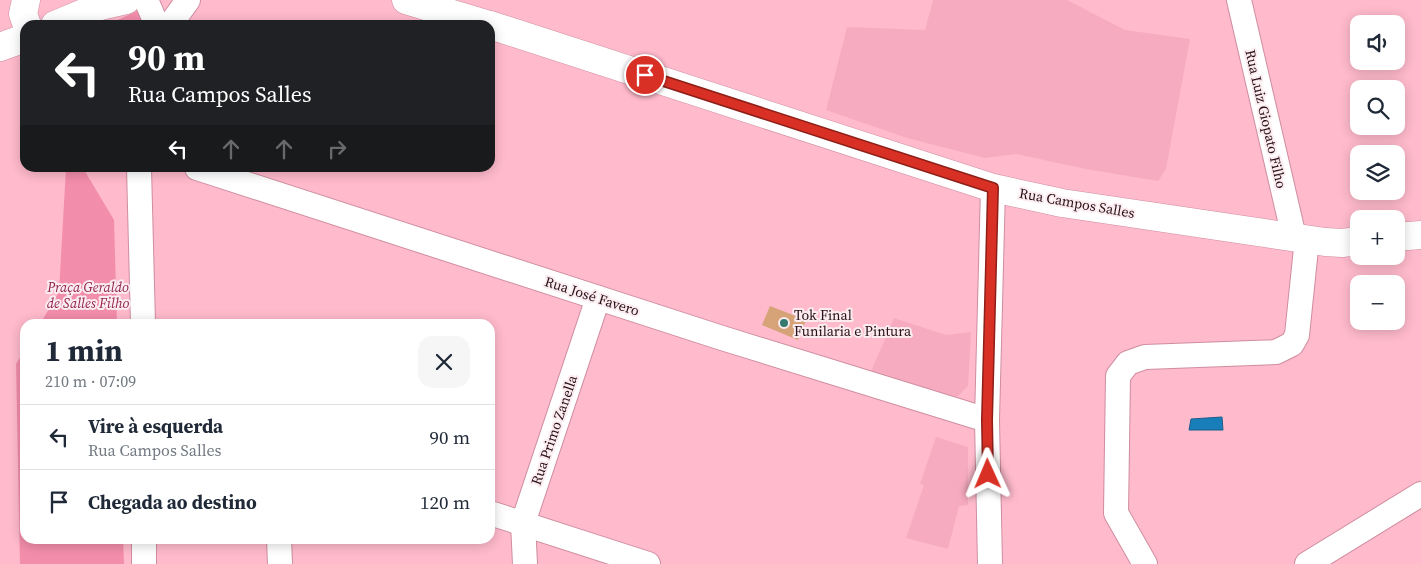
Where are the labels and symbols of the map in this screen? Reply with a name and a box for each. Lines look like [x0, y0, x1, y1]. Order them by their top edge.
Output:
street label: Rua Luiz Giopato Filho [1240, 48, 1292, 191]
pin [624, 54, 666, 96]
street label: Rua Campos Salles [1018, 183, 1136, 223]
street label: Rua José Favero [542, 271, 642, 321]
park label: Praça Geraldo de Salles Filho [46, 277, 130, 313]
place label: Tok Final Funilaria e Pintura [794, 305, 912, 341]
marker: Tok Final Funilaria e Pintura [778, 317, 790, 329]
street label: Rua Primo Zanella [526, 372, 582, 488]
position arrow [961, 447, 1013, 499]

